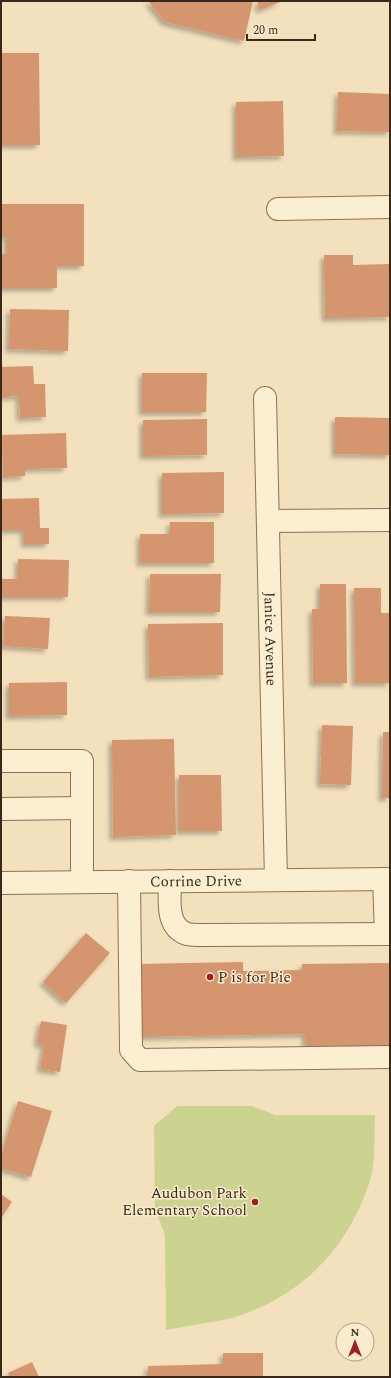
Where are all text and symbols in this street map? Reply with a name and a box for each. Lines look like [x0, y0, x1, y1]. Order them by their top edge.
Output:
scale bar [247, 16, 315, 42]
text: 20 m [253, 21, 278, 40]
street label: Janice Avenue [258, 592, 283, 686]
street label: Corrine Drive [150, 869, 242, 893]
place label: P is for Pie [218, 966, 291, 989]
marker: P is for Pie [205, 972, 215, 982]
place label: Audubon Park Elementary School [122, 1182, 247, 1222]
marker: Audubon Park Elementary School [250, 1197, 260, 1207]
north arrow [335, 1322, 375, 1362]
text: N [351, 1324, 360, 1341]

